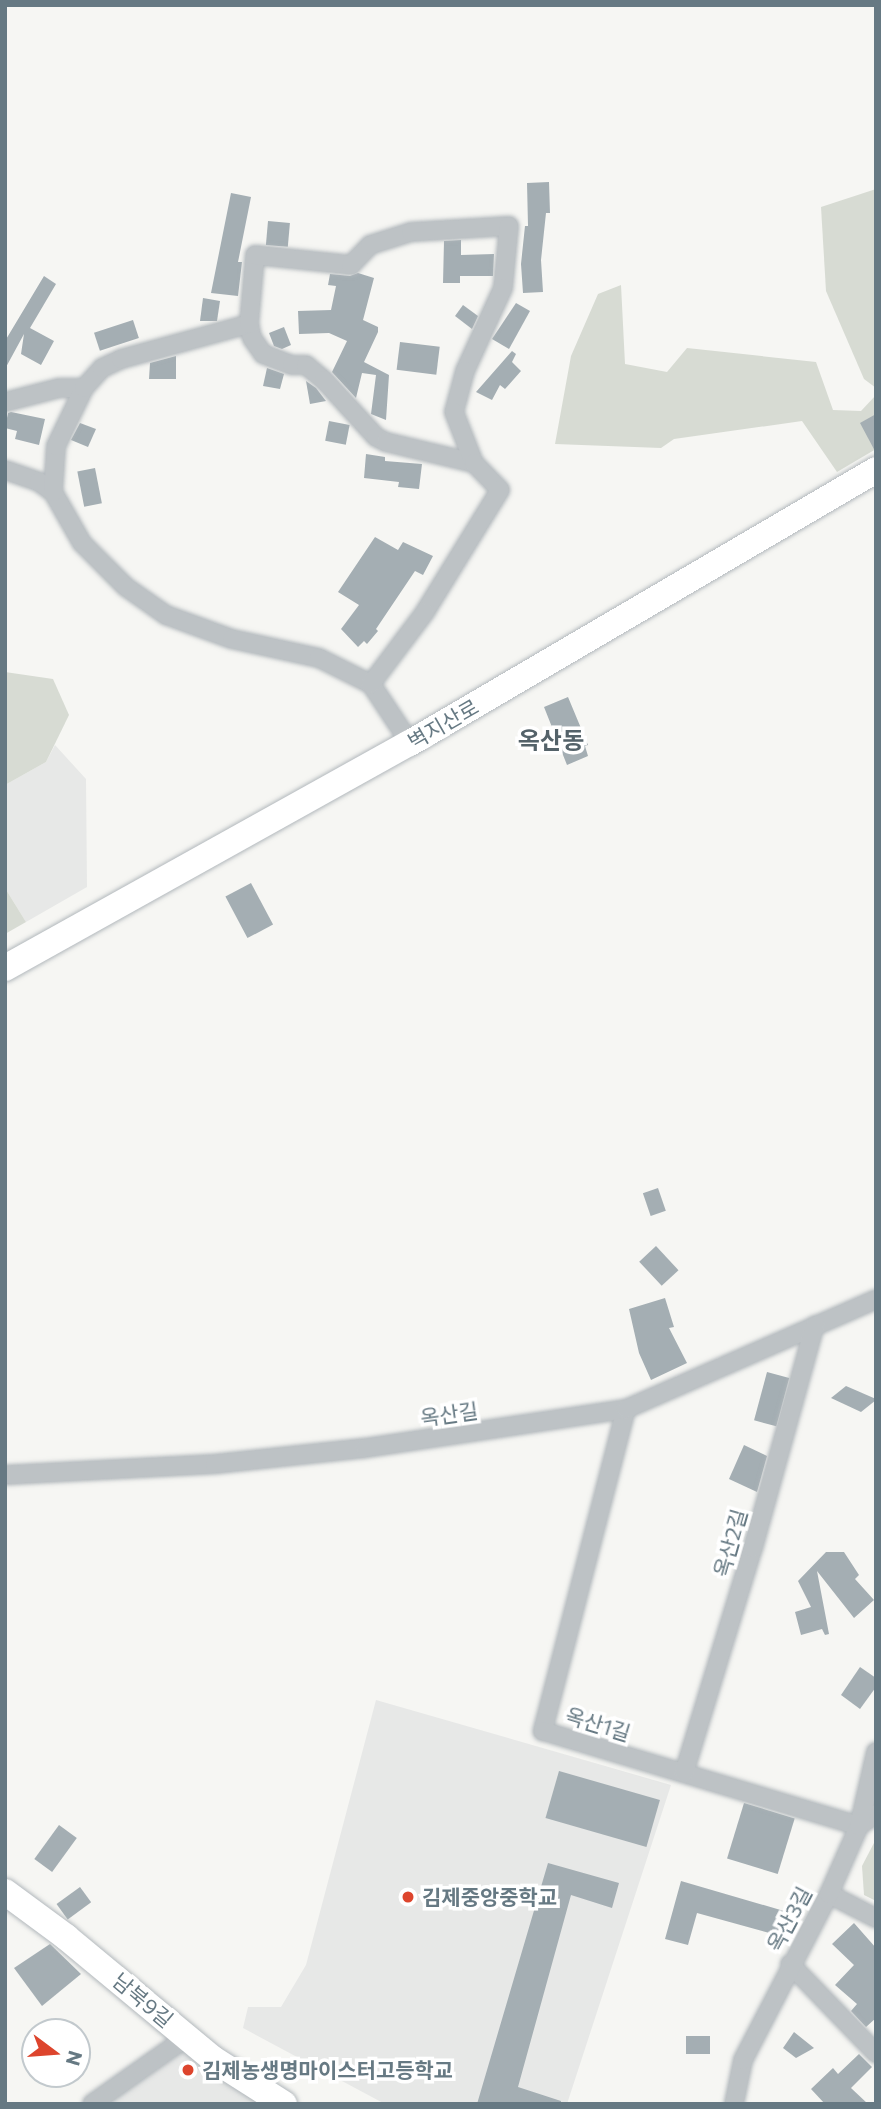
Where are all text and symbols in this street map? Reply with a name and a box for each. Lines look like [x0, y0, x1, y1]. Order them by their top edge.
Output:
street label: 벽지산로 [403, 694, 483, 754]
district label: 옥산동 [518, 726, 584, 754]
street label: 옥산길 [419, 1397, 479, 1431]
street label: 옥산2길 [708, 1506, 752, 1580]
street label: 옥산1길 [562, 1702, 634, 1746]
street label: 옥산3길 [761, 1882, 817, 1956]
place label: 김제중앙중학교 [422, 1884, 557, 1910]
marker: 김제중앙중학교 [400, 1889, 416, 1905]
street label: 남북9길 [108, 1968, 178, 2032]
north arrow [21, 2018, 91, 2088]
text: N [62, 2048, 88, 2068]
place label: 김제농생명마이스터고등학교 [202, 2057, 453, 2083]
marker: 김제농생명마이스터고등학교 [180, 2062, 196, 2078]

